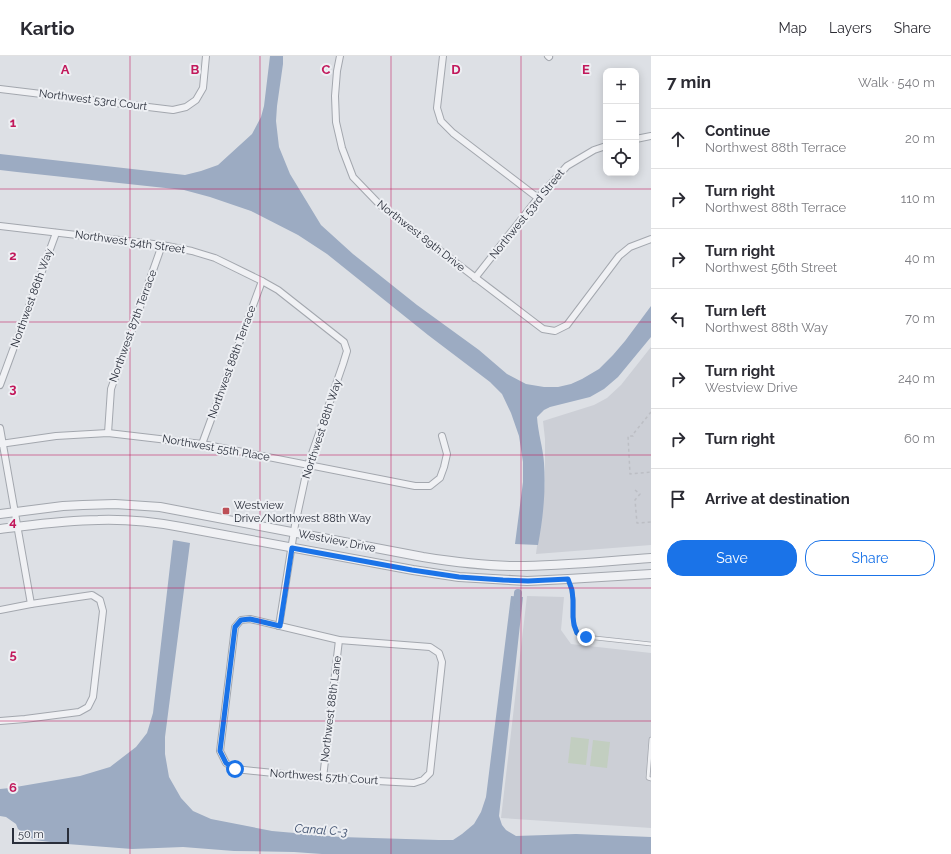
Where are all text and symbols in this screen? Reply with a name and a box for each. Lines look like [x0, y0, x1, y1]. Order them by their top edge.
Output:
text: Kartio [20, 17, 75, 39]
text: Map [779, 20, 807, 36]
text: Layers [829, 20, 872, 36]
text: Share [894, 20, 931, 36]
text: A [61, 62, 70, 77]
text: B [191, 62, 200, 77]
text: C [322, 62, 331, 77]
text: D [451, 62, 461, 77]
text: E [582, 62, 590, 77]
map controls [603, 68, 639, 176]
button: + [603, 68, 639, 104]
text: 7 min [667, 72, 711, 92]
text: Walk · 540 m [858, 75, 935, 90]
street label: Northwest 53rd Court [38, 87, 148, 113]
button: − [603, 104, 639, 140]
text: 1 [10, 115, 17, 130]
text: Continue [705, 122, 770, 140]
icon: ahead [667, 128, 689, 150]
text: 20 m [905, 131, 935, 146]
button: locate [603, 140, 639, 176]
text: Northwest 88th Terrace [705, 140, 846, 155]
street label: Northwest 53rd Street [487, 166, 567, 261]
text: Turn right [705, 182, 775, 200]
icon: right [667, 188, 689, 210]
text: 110 m [901, 191, 935, 206]
street label: Northwest 89th Drive [374, 198, 468, 275]
text: Northwest 88th Terrace [705, 200, 846, 215]
street label: Northwest 54th Street [74, 228, 186, 256]
text: Turn right [705, 242, 775, 260]
street label: Northwest 86th Way [8, 247, 56, 349]
text: 2 [9, 248, 17, 263]
icon: right [667, 248, 689, 270]
text: 40 m [905, 251, 935, 266]
text: Northwest 56th Street [705, 260, 837, 275]
street label: Northwest 87th Terrace [107, 267, 160, 384]
text: Turn left [705, 302, 766, 320]
street label: Northwest 88th Terrace [205, 303, 259, 420]
icon: left [667, 308, 689, 330]
text: 70 m [905, 311, 935, 326]
text: Northwest 88th Way [705, 320, 828, 335]
text: Turn right [705, 362, 775, 380]
icon: right [667, 368, 689, 390]
text: 240 m [898, 371, 935, 386]
street label: Northwest 88th Way [300, 377, 344, 480]
text: Westview Drive [705, 380, 798, 395]
text: 3 [9, 381, 17, 396]
icon: right [667, 428, 689, 450]
text: Turn right [705, 430, 775, 448]
text: 60 m [904, 431, 935, 446]
street label: Northwest 55th Place [161, 432, 271, 464]
icon: arrive [667, 488, 689, 510]
text: Arrive at destination [705, 490, 850, 508]
place label: Westview Drive/Northwest 88th Way [234, 499, 371, 525]
marker: Westview Drive/Northwest 88th Way [221, 506, 231, 516]
text: 4 [9, 514, 17, 529]
street label: Westview Drive [297, 527, 377, 555]
button: Save [667, 540, 797, 576]
button: Share [805, 540, 935, 576]
route end [577, 628, 595, 646]
text: 5 [9, 647, 17, 662]
street label: Northwest 88th Lane [318, 655, 344, 763]
route start [226, 760, 244, 778]
street label: Northwest 57th Court [269, 767, 379, 787]
text: 6 [9, 780, 17, 795]
water label: Canal C-3 [294, 821, 348, 839]
scale bar [12, 826, 69, 845]
text: 50 m [18, 828, 44, 841]

